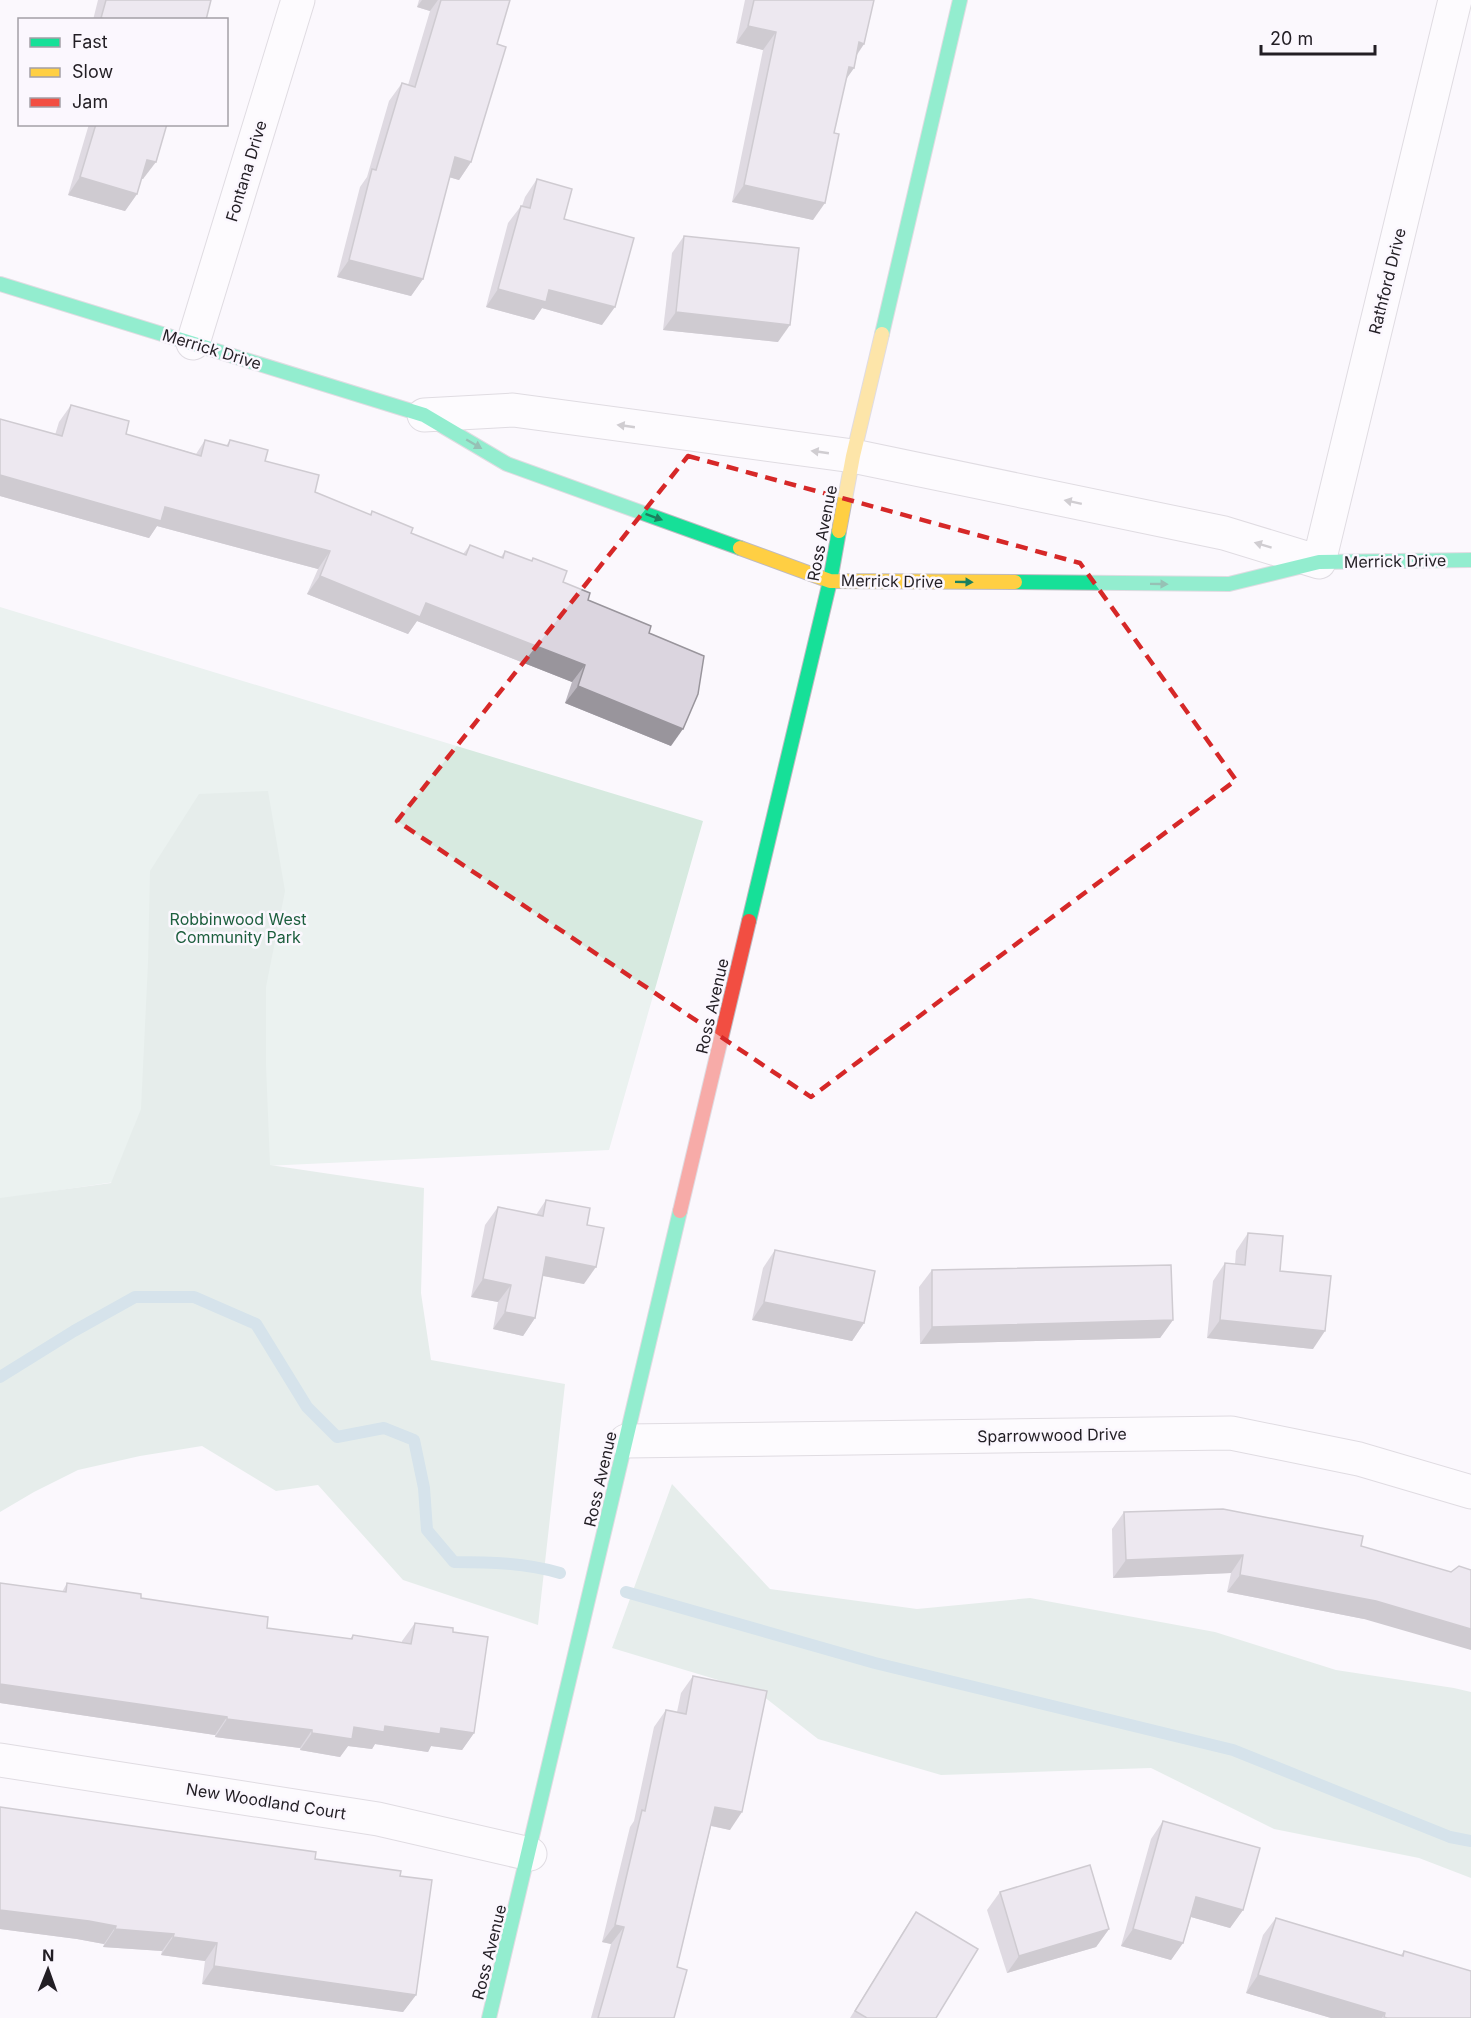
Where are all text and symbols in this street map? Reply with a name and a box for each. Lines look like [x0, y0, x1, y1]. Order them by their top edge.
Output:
legend [18, 18, 228, 126]
scale bar [1261, 18, 1375, 56]
text: 20 m [1270, 28, 1313, 49]
text: Fast [72, 31, 108, 52]
text: Slow [72, 61, 113, 82]
text: Jam [72, 91, 108, 112]
street label: Fontana Drive [221, 118, 271, 224]
street label: Rathford Drive [1364, 226, 1410, 336]
street label: Merrick Drive [160, 324, 264, 374]
one-way arrow [617, 421, 636, 430]
one-way arrow [466, 439, 482, 450]
one-way arrow [810, 447, 829, 456]
street label: Ross Avenue [803, 483, 841, 583]
one-way arrow [1063, 497, 1082, 506]
one-way arrow [646, 513, 664, 523]
one-way arrow [1254, 540, 1272, 549]
street label: Merrick Drive [1344, 550, 1446, 572]
street label: Merrick Drive [841, 570, 943, 592]
one-way arrow [955, 577, 974, 587]
one-way arrow [1150, 579, 1169, 589]
park label: Robbinwood West Community Park [170, 909, 306, 947]
street label: Ross Avenue [691, 956, 733, 1056]
street label: Sparrowwood Drive [977, 1424, 1127, 1446]
street label: Ross Avenue [579, 1429, 621, 1529]
street label: New Woodland Court [185, 1778, 347, 1824]
street label: Ross Avenue [468, 1902, 510, 2002]
north arrow [18, 1940, 78, 2000]
text: N [42, 1945, 55, 1965]

